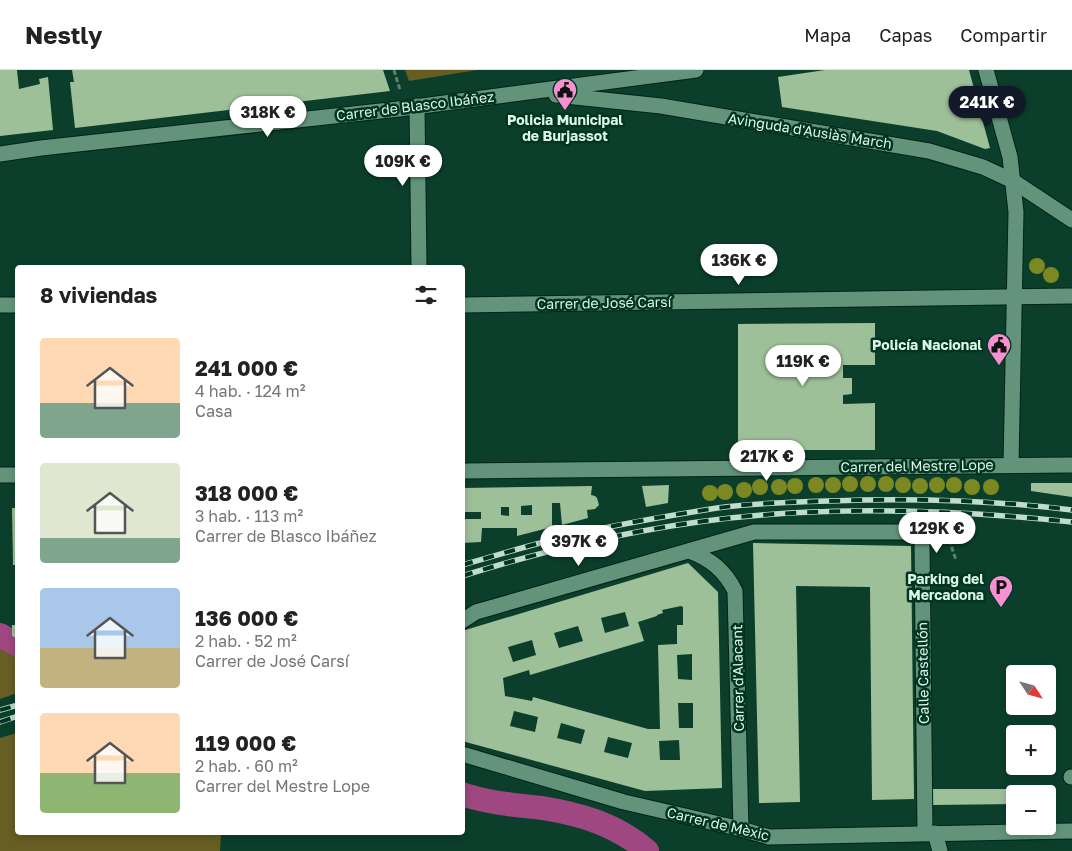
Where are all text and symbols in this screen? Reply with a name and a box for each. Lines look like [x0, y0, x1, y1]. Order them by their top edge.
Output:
text: Nestly [25, 20, 102, 49]
text: Mapa [804, 24, 851, 46]
text: Capas [879, 24, 932, 46]
text: Compartir [960, 24, 1047, 46]
public building icon: Policia Municipal de Burjassot [552, 77, 578, 111]
pin: 241K € [946, 85, 1028, 128]
street label: Carrer de Blasco Ibáñez [335, 87, 495, 124]
text: 241K € [960, 92, 1014, 112]
pin: 318K € [227, 96, 309, 138]
text: 318K € [240, 102, 296, 122]
street label: Avinguda d'Ausiàs March [727, 109, 893, 152]
place label: Policia Municipal de Burjassot [507, 111, 623, 144]
pin: 109K € [362, 144, 444, 187]
text: 109K € [375, 151, 431, 171]
pin: 136K € [698, 244, 780, 286]
text: 136K € [711, 250, 767, 270]
icon: filters [412, 281, 440, 309]
text: 8 viviendas [40, 282, 157, 308]
street label: Carrer de José Carsí [536, 293, 673, 312]
public building icon: Policía Nacional [986, 332, 1012, 366]
place label: Policía Nacional [872, 336, 982, 353]
pin: 119K € [762, 344, 844, 387]
text: 119K € [776, 351, 830, 371]
text: 241 000 € [195, 355, 298, 381]
icon: home [80, 358, 140, 418]
text: 4 hab. · 124 m² [195, 381, 305, 401]
text: Casa [195, 401, 232, 421]
pin: 217K € [726, 440, 808, 482]
text: 217K € [740, 446, 794, 466]
street label: Carrer del Mestre Lope [840, 456, 994, 475]
text: 318 000 € [195, 480, 298, 506]
icon: home [80, 483, 140, 543]
text: 3 hab. · 113 m² [195, 506, 303, 526]
pin: 129K € [896, 512, 978, 554]
text: 129K € [909, 518, 965, 538]
pin: 397K € [538, 524, 620, 567]
text: Carrer de Blasco Ibáñez [195, 526, 377, 546]
text: 397K € [551, 531, 607, 551]
place label: Parking del Mercadona [907, 570, 984, 603]
parking icon: Parking del Mercadona [988, 574, 1014, 608]
text: 136 000 € [195, 605, 298, 631]
icon: home [80, 608, 140, 668]
street label: Calle Castellón [913, 622, 932, 724]
street label: Carrer d'Alacant [728, 624, 747, 732]
text: 2 hab. · 52 m² [195, 631, 297, 651]
text: Carrer de José Carsí [195, 651, 349, 671]
north arrow [1006, 665, 1056, 715]
map controls [1006, 665, 1056, 835]
button: + [1006, 725, 1056, 775]
text: 119 000 € [195, 730, 296, 756]
icon: home [80, 733, 140, 793]
text: 2 hab. · 60 m² [195, 756, 298, 776]
text: Carrer del Mestre Lope [195, 776, 370, 796]
button: − [1006, 785, 1056, 835]
street label: Carrer de Mèxic [665, 803, 771, 844]

